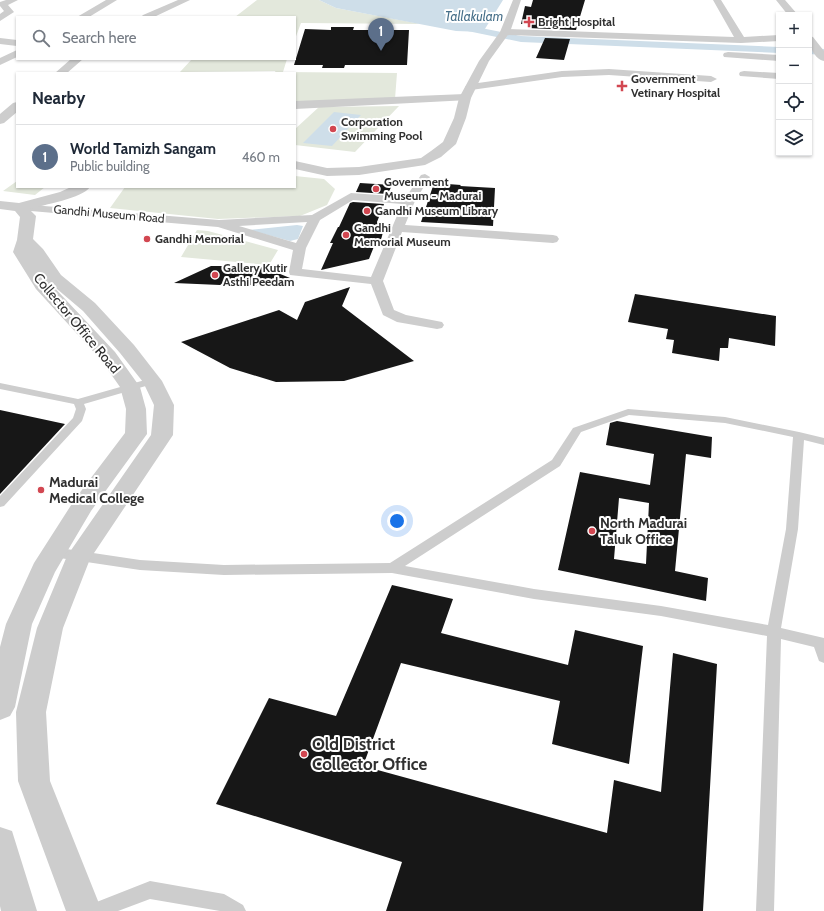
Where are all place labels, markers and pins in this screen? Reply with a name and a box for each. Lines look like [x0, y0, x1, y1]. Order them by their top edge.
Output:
place label: Bright Hospital [538, 14, 615, 29]
marker: Bright Hospital [523, 16, 535, 28]
pin: 1 [368, 18, 394, 51]
place label: Government Vetinary Hospital [631, 71, 720, 100]
marker: Government Vetinary Hospital [616, 80, 628, 92]
place label: Corporation Swimming Pool [341, 114, 422, 143]
marker: Corporation Swimming Pool [328, 124, 338, 134]
place label: Government Museum - Madurai [384, 174, 481, 203]
marker: Government Museum - Madurai [371, 184, 381, 194]
place label: Gandhi Museum Library [375, 203, 499, 218]
marker: Gandhi Museum Library [362, 206, 372, 216]
place label: Gandhi Memorial Museum [354, 220, 451, 249]
marker: Gandhi Memorial Museum [341, 230, 351, 240]
place label: Gandhi Memorial [155, 231, 244, 246]
marker: Gandhi Memorial [142, 234, 152, 244]
place label: Gallery Kutir Asthi Peedam [223, 260, 295, 289]
marker: Gallery Kutir Asthi Peedam [210, 270, 220, 280]
place label: Madurai Medical College [49, 473, 144, 507]
marker: Madurai Medical College [36, 485, 46, 495]
place label: North Madurai Taluk Office [600, 514, 687, 548]
marker: North Madurai Taluk Office [587, 526, 597, 536]
place label: Old District Collector Office [312, 734, 428, 774]
marker: Old District Collector Office [299, 749, 309, 759]

